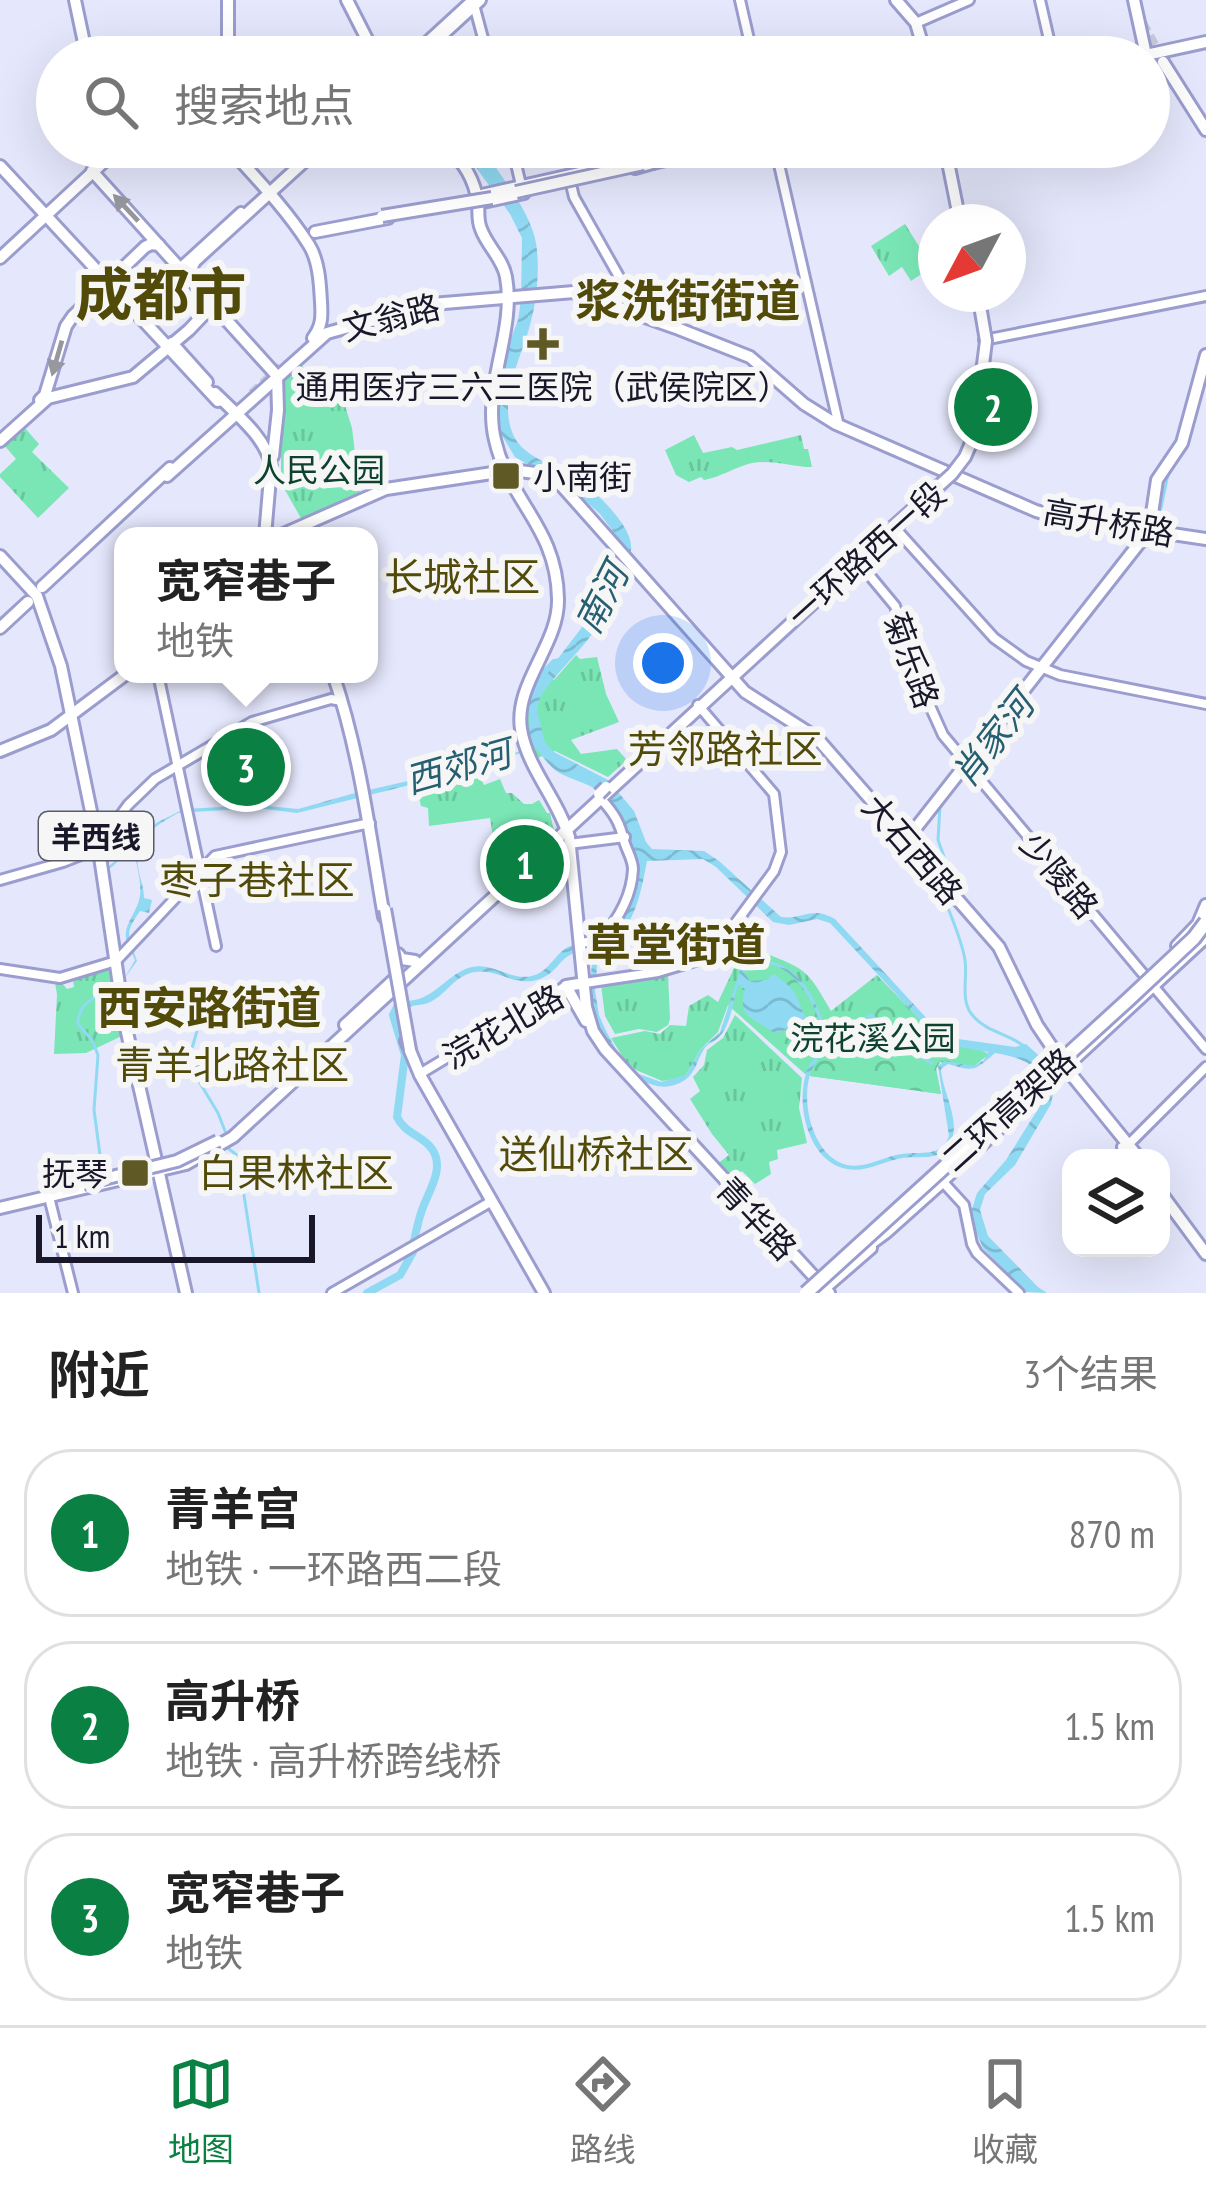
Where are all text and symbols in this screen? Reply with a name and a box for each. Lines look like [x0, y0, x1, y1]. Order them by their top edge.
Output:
search box [36, 36, 1170, 168]
icon: search [78, 69, 144, 135]
text: 搜索地点 [174, 76, 354, 134]
one-way arrow [113, 194, 140, 223]
north arrow [918, 204, 1026, 312]
district label: 成都市 [76, 257, 247, 331]
district label: 浆洗街街道 [575, 271, 801, 329]
street label: 文翁路 [338, 284, 444, 350]
marker: 通用医疗三六三医院（武侯院区） [527, 328, 559, 360]
one-way arrow [47, 340, 65, 377]
pin: 2 [954, 362, 1032, 452]
place label: 通用医疗三六三医院（武侯院区） [296, 365, 791, 408]
park label: 人民公园 [253, 448, 385, 491]
place label: 小南街 [533, 455, 632, 498]
marker: 小南街 [490, 460, 522, 492]
street label: 一环路西一段 [778, 472, 954, 636]
street label: 高升桥路 [1040, 489, 1178, 555]
popup [114, 527, 378, 683]
water label: 南河 [564, 550, 641, 641]
text: 宽窄巷子 [156, 551, 336, 609]
district label: 长城社区 [384, 551, 540, 602]
street label: 菊乐路 [875, 606, 949, 714]
text: 地铁 [156, 615, 234, 666]
your location [633, 633, 693, 693]
water label: 肖家河 [940, 677, 1047, 796]
pin: 3 [207, 722, 285, 812]
district label: 芳邻路社区 [627, 723, 823, 774]
water label: 西郊河 [400, 727, 522, 803]
street label: 大石西路 [853, 785, 973, 913]
road number: 羊西线 [39, 812, 153, 860]
pin: 1 [486, 819, 564, 909]
street label: 少陵路 [1012, 823, 1108, 927]
district label: 枣子巷社区 [159, 854, 355, 905]
district label: 草堂街道 [586, 915, 766, 973]
street label: 浣花北路 [435, 974, 571, 1078]
district label: 西安路街道 [96, 978, 322, 1036]
park label: 浣花溪公园 [791, 1016, 956, 1059]
street label: 二环高架路 [932, 1038, 1084, 1180]
district label: 青羊北路社区 [115, 1039, 349, 1090]
district label: 送仙桥社区 [498, 1128, 694, 1179]
district label: 白果林社区 [198, 1147, 394, 1198]
map controls [1062, 1149, 1170, 1257]
button: layers [1062, 1149, 1170, 1257]
place label: 抚琴 [42, 1152, 108, 1195]
marker: 抚琴 [119, 1157, 151, 1189]
street label: 青华路 [708, 1167, 806, 1269]
scale bar [36, 1209, 315, 1262]
text: 1 km [54, 1214, 110, 1257]
text: 附近 [48, 1341, 150, 1407]
text: 3个结果 [1023, 1348, 1158, 1399]
text: 青羊宫 [165, 1479, 300, 1537]
text: 1 [81, 1508, 99, 1559]
text: 870 m [1069, 1508, 1155, 1559]
text: 地铁 · 一环路西二段 [165, 1543, 502, 1594]
text: 高升桥 [165, 1671, 300, 1729]
text: 2 [81, 1700, 99, 1751]
text: 1.5 km [1064, 1700, 1155, 1751]
text: 地铁 · 高升桥跨线桥 [165, 1735, 502, 1786]
text: 宽窄巷子 [165, 1863, 345, 1921]
text: 3 [81, 1892, 99, 1943]
text: 1.5 km [1064, 1892, 1155, 1943]
text: 地铁 [165, 1927, 243, 1978]
tab: 地图 [168, 2051, 234, 2171]
tab: 路线 [570, 2051, 636, 2171]
tab: 收藏 [972, 2051, 1038, 2171]

